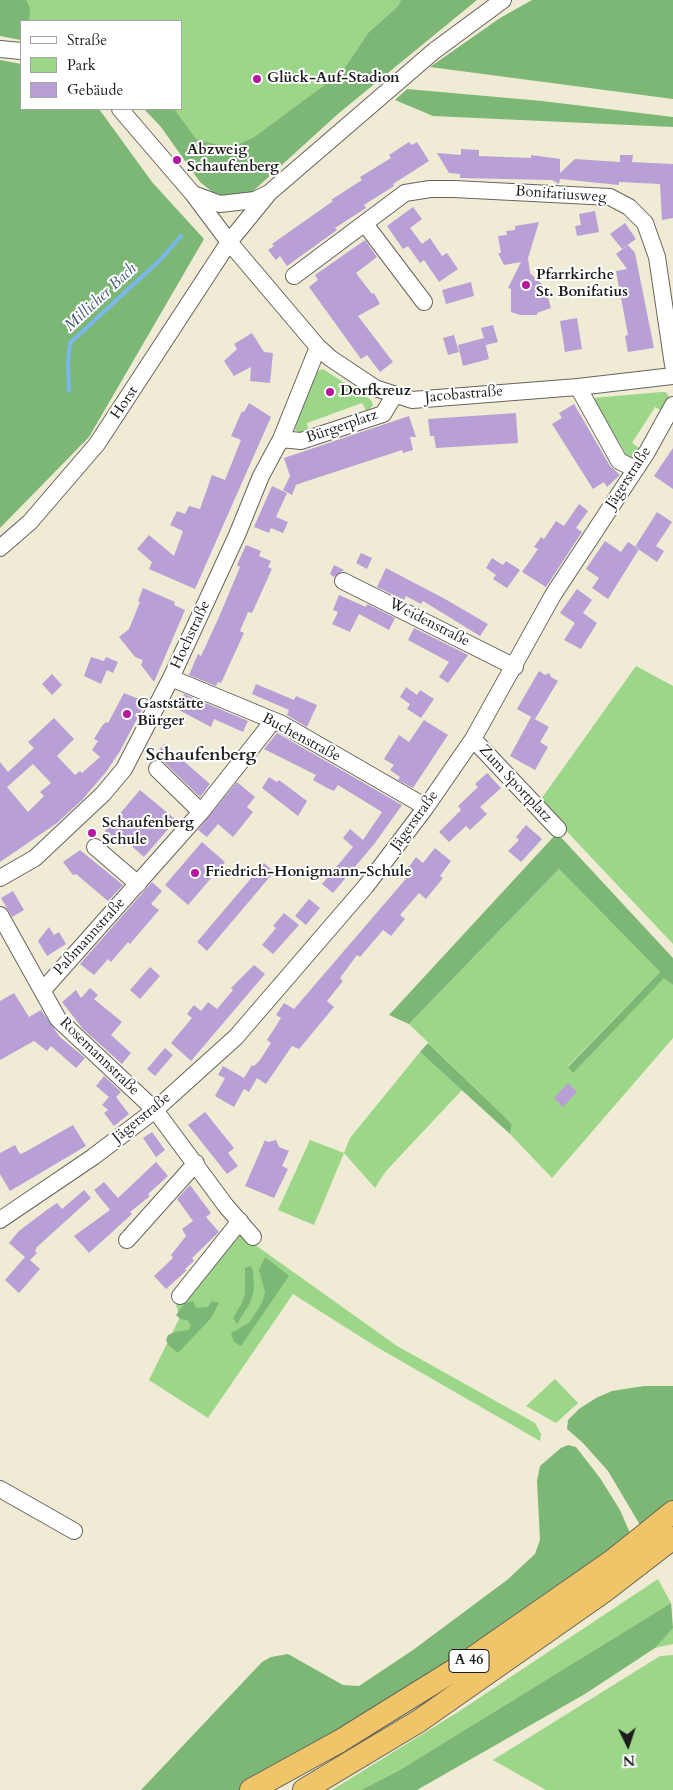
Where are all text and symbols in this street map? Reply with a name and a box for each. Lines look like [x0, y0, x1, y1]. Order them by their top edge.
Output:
legend [20, 20, 182, 110]
text: Straße [67, 30, 107, 50]
text: Park [67, 55, 96, 75]
place label: Glück-Auf-Stadion [267, 70, 400, 88]
marker: Glück-Auf-Stadion [251, 73, 263, 85]
text: Gebäude [67, 80, 123, 100]
place label: Abzweig Schaufenberg [187, 142, 279, 177]
marker: Abzweig Schaufenberg [171, 154, 183, 166]
street label: Bonifatiusweg [515, 183, 607, 207]
water label: Millicher Bach [61, 260, 141, 336]
place label: Pfarrkirche St. Bonifatius [536, 267, 628, 302]
marker: Pfarrkirche St. Bonifatius [520, 279, 532, 291]
street label: Horst [108, 383, 142, 423]
place label: Dorfkreuz [340, 383, 411, 401]
street label: Jacobastraße [424, 383, 504, 407]
marker: Dorfkreuz [324, 386, 336, 398]
street label: Bürgerplatz [304, 406, 380, 448]
street label: Jägerstraße [602, 444, 656, 512]
street label: Weidenstraße [386, 595, 472, 651]
street label: Hochstraße [167, 598, 215, 672]
place label: Gaststätte Bürger [137, 696, 204, 731]
marker: Gaststätte Bürger [121, 708, 133, 720]
street label: Buchenstraße [259, 710, 343, 766]
street label: Zum Sportplatz [475, 742, 555, 826]
district label: Schaufenberg [146, 745, 256, 767]
street label: Jägerstraße [387, 787, 443, 855]
place label: Schaufenberg Schule [102, 815, 194, 850]
marker: Schaufenberg Schule [86, 827, 98, 839]
place label: Friedrich-Honigmann-Schule [205, 864, 412, 882]
marker: Friedrich-Honigmann-Schule [189, 867, 201, 879]
street label: Paßmannstraße [51, 895, 129, 979]
street label: Rosemannstraße [55, 1014, 143, 1100]
street label: Jägerstraße [109, 1089, 175, 1147]
road number: A 46 [449, 1650, 489, 1672]
north arrow [603, 1720, 653, 1770]
text: N [622, 1751, 636, 1770]

